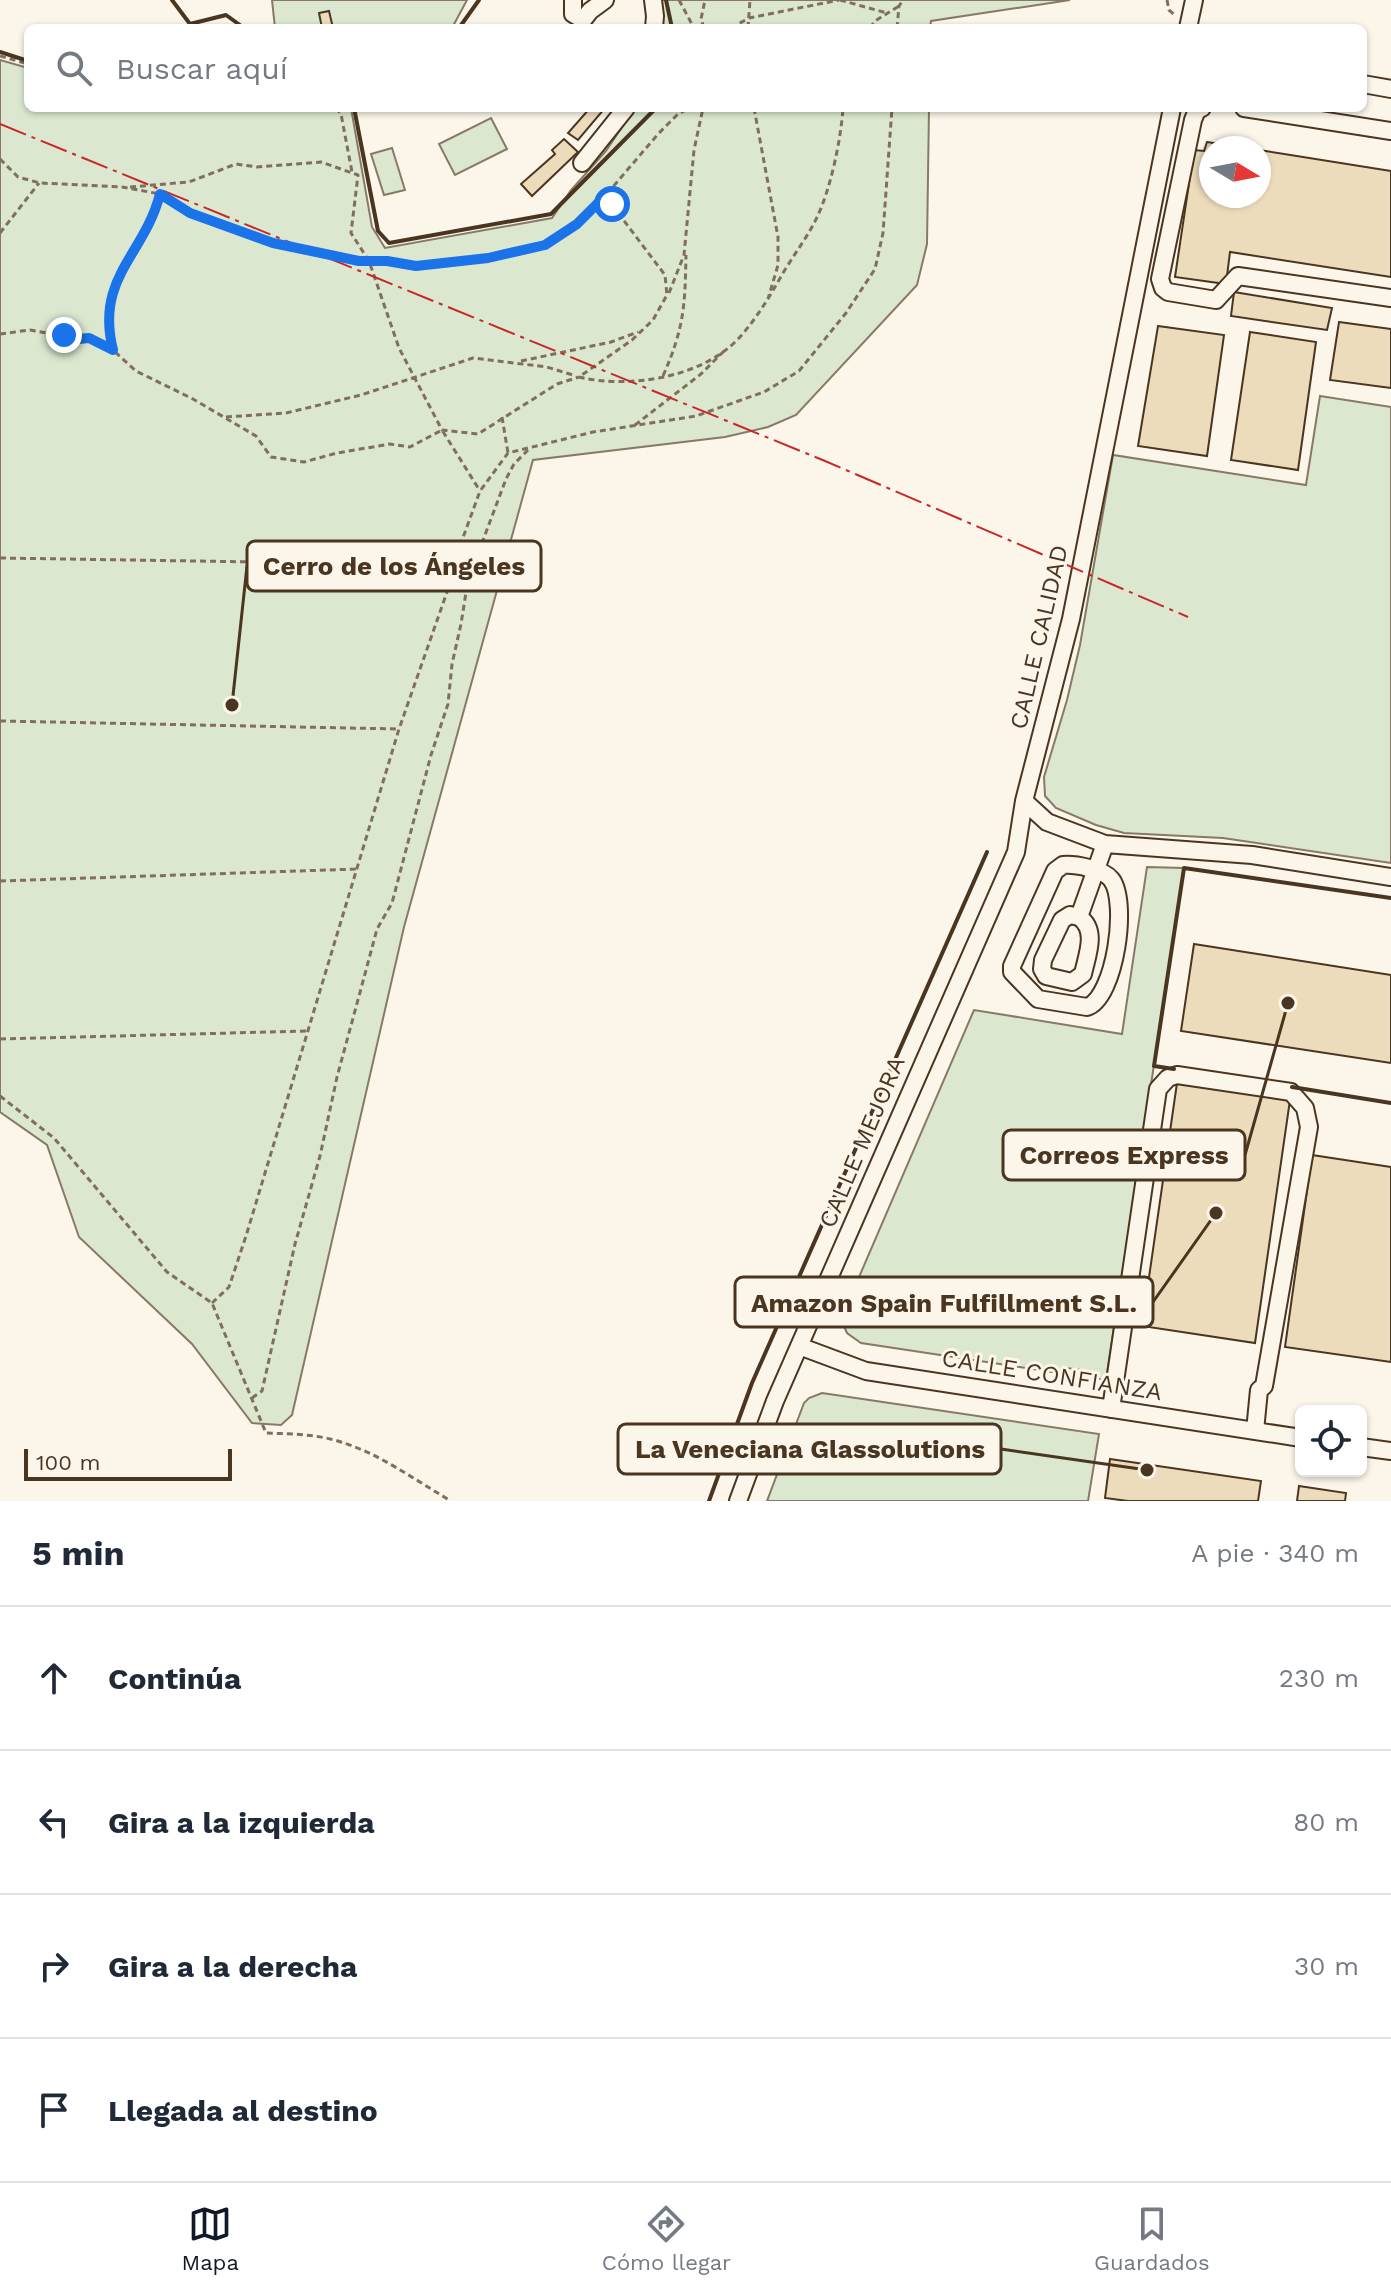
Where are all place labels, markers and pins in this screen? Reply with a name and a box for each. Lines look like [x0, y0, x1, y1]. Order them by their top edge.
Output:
callout: Cerro de los Ángeles [247, 541, 541, 591]
callout: Correos Express [1003, 1130, 1245, 1180]
callout: Amazon Spain Fulfillment S.L. [735, 1277, 1153, 1327]
callout: La Veneciana Glassolutions [618, 1424, 1001, 1474]

